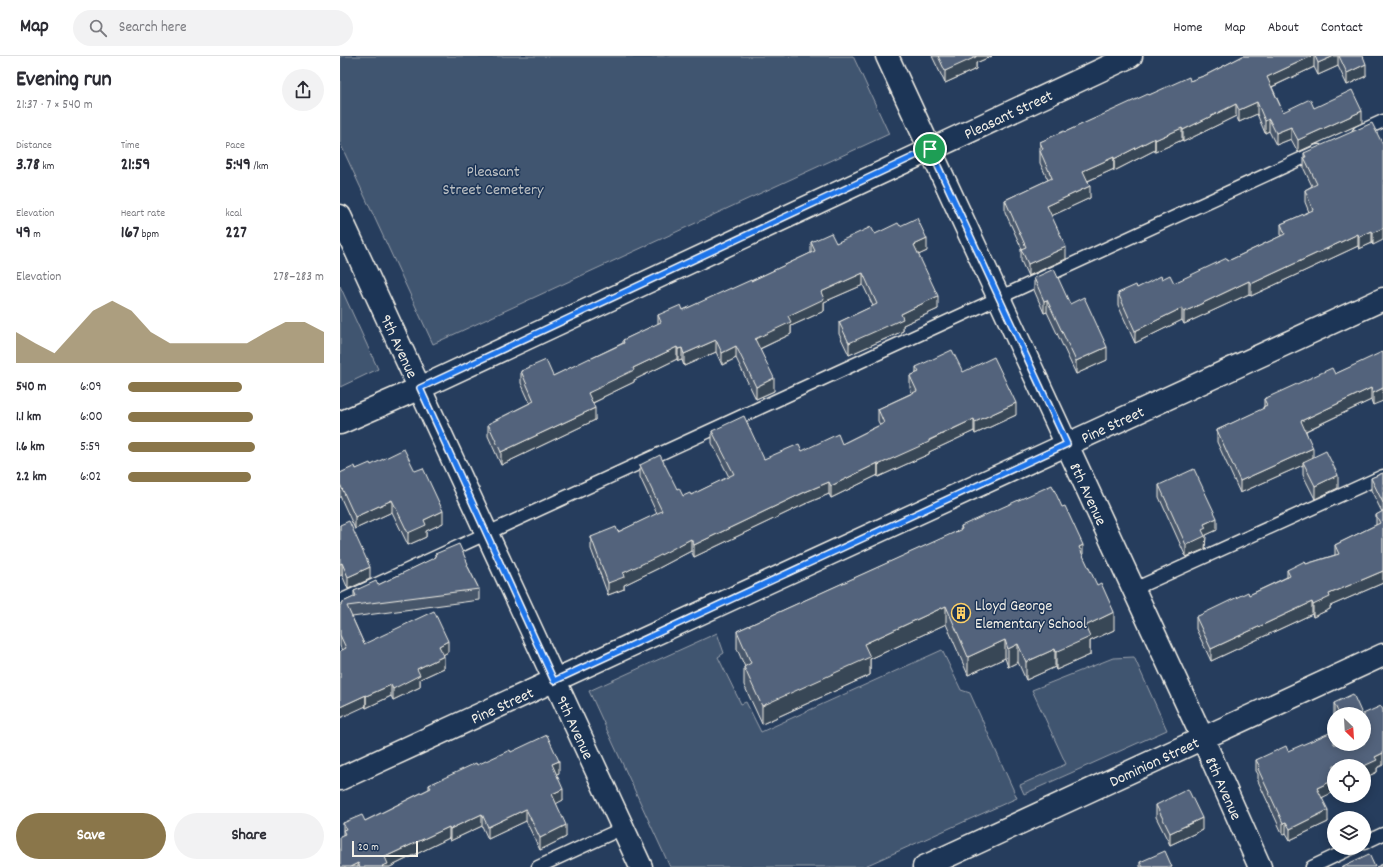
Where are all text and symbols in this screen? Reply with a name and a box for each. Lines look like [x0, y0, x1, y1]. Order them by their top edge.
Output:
search box [73, 10, 353, 46]
text: Map [20, 14, 49, 41]
icon: search [87, 17, 109, 39]
text: Search here [119, 17, 187, 39]
text: Home [1173, 18, 1202, 38]
text: Map [1224, 18, 1246, 38]
text: About [1268, 18, 1299, 38]
text: Contact [1321, 18, 1363, 38]
text: Evening run [16, 65, 112, 96]
button: share [282, 69, 324, 111]
street label: Pleasant Street [961, 85, 1057, 146]
text: 21:37 · 7 × 540 m [16, 96, 93, 115]
pin [913, 132, 947, 166]
text: Distance [16, 138, 52, 154]
text: Time [121, 138, 139, 154]
text: Pace [225, 138, 245, 154]
icon: arrive [919, 138, 941, 160]
text: 3.78 [16, 154, 40, 178]
text: 21:59 [121, 154, 150, 178]
text: 5:49 [225, 154, 251, 178]
text: km [40, 159, 54, 175]
text: /km [251, 159, 269, 175]
park label: Pleasant Street Cemetery [443, 161, 544, 202]
text: Elevation [16, 206, 54, 222]
text: Heart rate [121, 206, 165, 222]
text: kcal [225, 206, 242, 222]
text: 49 [16, 222, 31, 246]
text: 167 [121, 222, 139, 246]
text: 227 [225, 222, 247, 246]
text: m [31, 227, 41, 243]
text: bpm [139, 227, 159, 243]
text: Elevation [16, 268, 61, 287]
text: 278–283 m [273, 268, 324, 287]
street label: 9th Avenue [373, 311, 423, 383]
text: 540 m [16, 378, 46, 397]
text: 6:09 [80, 378, 102, 397]
street label: Pine Street [1078, 401, 1149, 450]
text: 1.1 km [16, 408, 41, 427]
text: 6:00 [80, 408, 103, 427]
text: 1.6 km [16, 438, 45, 457]
text: 5:59 [80, 438, 100, 457]
street label: 8th Avenue [1063, 459, 1112, 530]
text: 2.2 km [16, 468, 47, 487]
text: 6:02 [80, 468, 101, 487]
place label: Lloyd George Elementary School [975, 595, 1087, 636]
building icon: Lloyd George Elementary School [950, 602, 972, 624]
street label: Pine Street [467, 682, 538, 731]
street label: 9th Avenue [549, 692, 599, 764]
north arrow [1327, 707, 1371, 751]
map controls [1327, 707, 1371, 855]
street label: Dominion Street [1106, 732, 1204, 794]
street label: 8th Avenue [1198, 753, 1247, 824]
button: locate [1327, 759, 1371, 803]
button: layers [1327, 811, 1371, 855]
button: Save [16, 813, 166, 859]
button: Share [174, 813, 324, 859]
scale bar [352, 839, 418, 858]
text: 20 m [358, 840, 379, 856]

